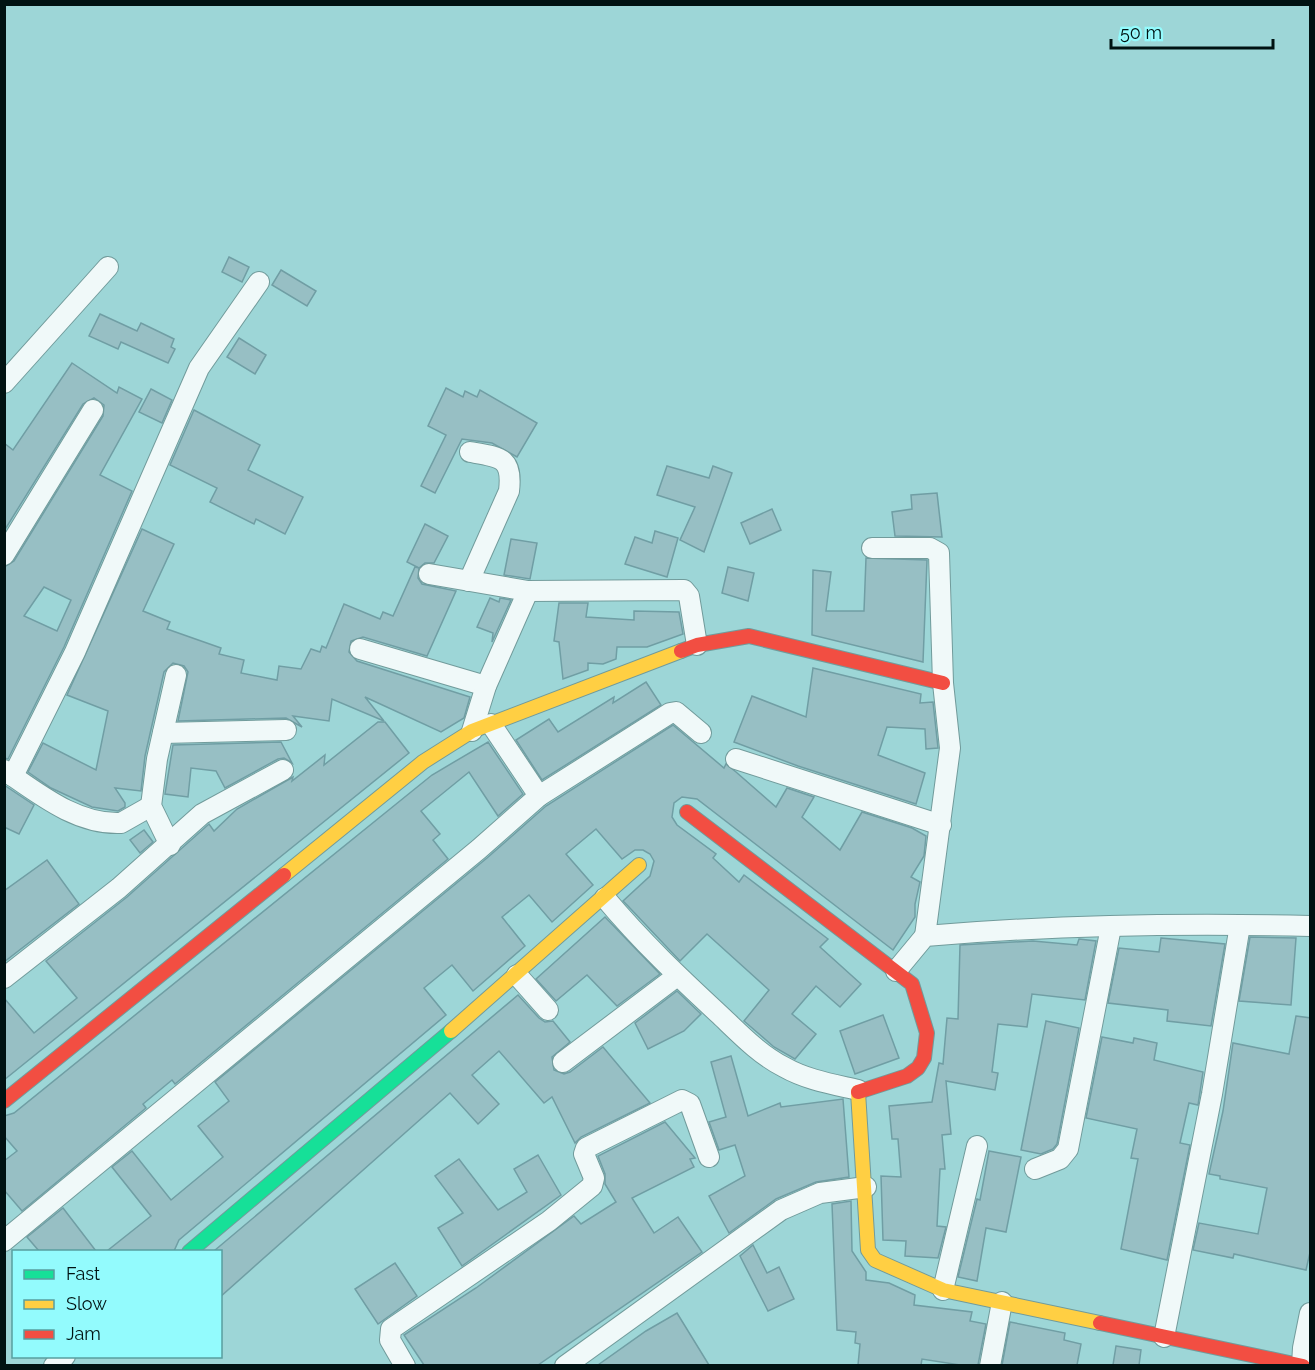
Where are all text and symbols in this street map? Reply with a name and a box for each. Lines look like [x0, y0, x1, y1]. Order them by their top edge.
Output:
scale bar [1111, 12, 1273, 50]
text: 50 m [1120, 22, 1162, 43]
legend [12, 1250, 222, 1358]
text: Fast [66, 1263, 100, 1284]
text: Slow [66, 1293, 107, 1314]
text: Jam [66, 1323, 101, 1344]

